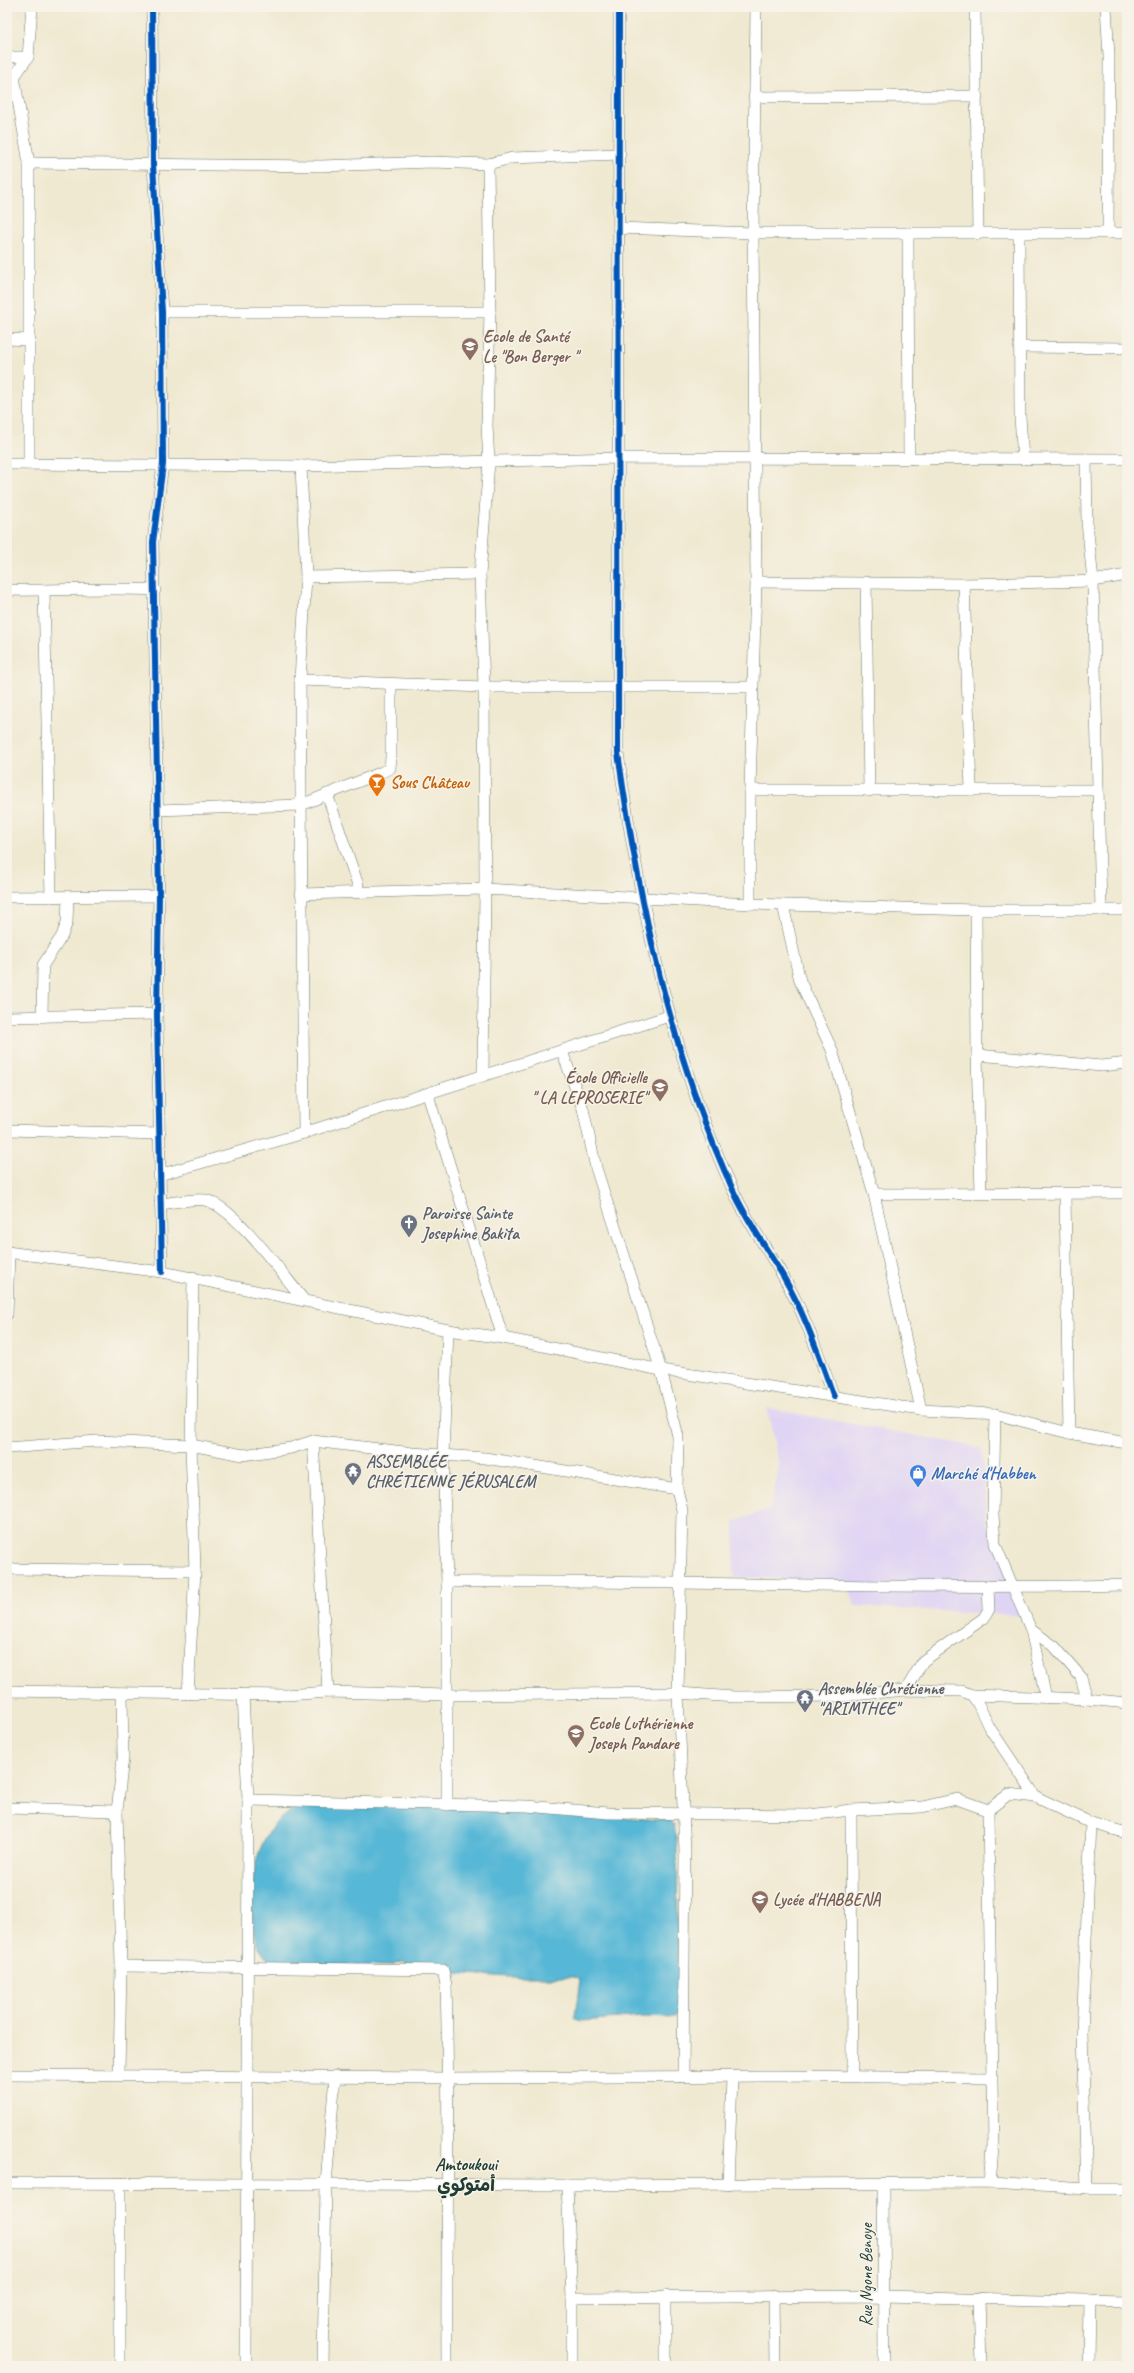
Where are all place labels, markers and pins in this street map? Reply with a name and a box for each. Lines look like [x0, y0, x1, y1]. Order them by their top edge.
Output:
place label: Ecole de Santé Le "Bon Berger " [483, 326, 582, 367]
school or university icon: Ecole de Santé Le "Bon Berger " [460, 336, 480, 361]
bar icon: Sous Château [367, 772, 387, 797]
place label: Sous Château [390, 772, 471, 793]
place label: École Officielle " LA LEPROSERIE" [532, 1067, 651, 1108]
school or university icon: École Officielle " LA LEPROSERIE" [650, 1077, 670, 1102]
place label: Paroisse Sainte Josephine Bakita [421, 1203, 520, 1244]
church icon: Paroisse Sainte Josephine Bakita [399, 1213, 419, 1238]
place label: ASSEMBLÉE CHRÉTIENNE JÉRUSALEM [366, 1451, 538, 1492]
temple icon: ASSEMBLÉE CHRÉTIENNE JÉRUSALEM [343, 1461, 363, 1486]
shop icon: Marché d'Habben [908, 1463, 928, 1488]
place label: Marché d'Habben [931, 1463, 1037, 1484]
place label: Assemblée Chrétienne "ARIMTHEE" [818, 1678, 945, 1719]
temple icon: Assemblée Chrétienne "ARIMTHEE" [795, 1688, 815, 1713]
place label: Ecole Luthérienne Joseph Pandare [588, 1713, 694, 1754]
school or university icon: Ecole Luthérienne Joseph Pandare [566, 1723, 586, 1748]
school or university icon: Lycée d'HABBENA [750, 1889, 770, 1914]
place label: Lycée d'HABBENA [773, 1889, 882, 1910]

